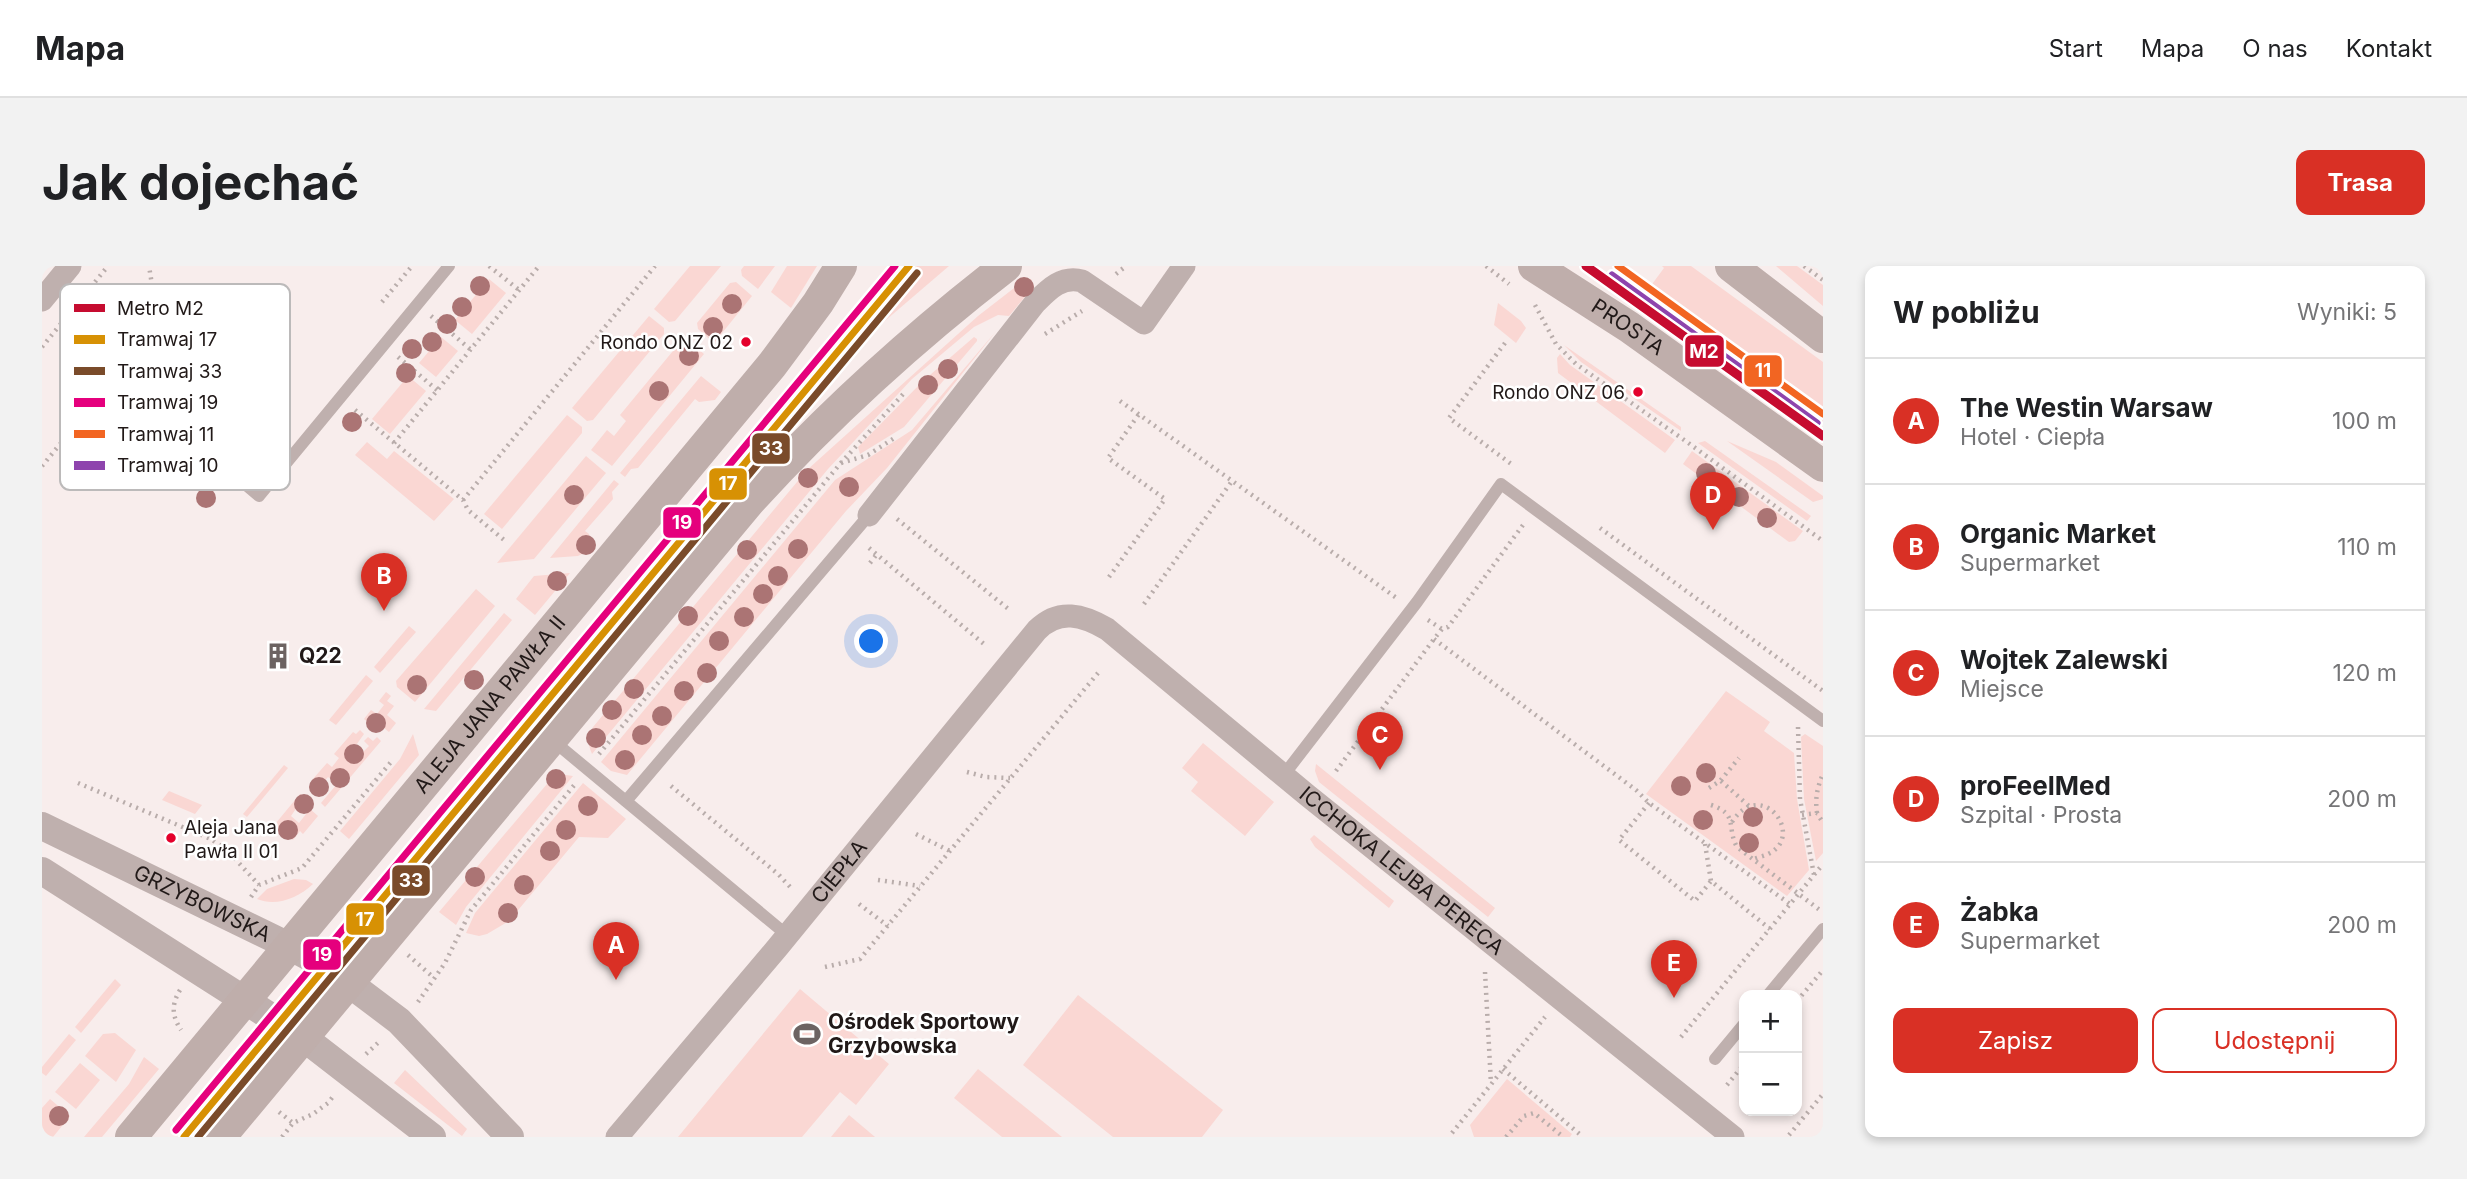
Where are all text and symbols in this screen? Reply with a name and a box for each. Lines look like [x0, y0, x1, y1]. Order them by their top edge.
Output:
text: Mapa [35, 28, 125, 68]
text: Start [2049, 34, 2103, 63]
text: Mapa [2141, 34, 2204, 63]
text: O nas [2242, 34, 2308, 63]
text: Kontakt [2346, 34, 2432, 63]
button: Trasa [2296, 150, 2425, 215]
text: Jak dojechać [42, 153, 359, 212]
legend [60, 284, 290, 490]
street label: PROSTA [1587, 293, 1669, 360]
text: W pobliżu [1893, 294, 2040, 330]
text: Metro M2 [117, 297, 204, 320]
text: Wyniki: 5 [2297, 298, 2397, 326]
text: Tramwaj 17 [117, 328, 217, 351]
place label: Rondo ONZ 02 [600, 331, 733, 354]
line badge: M2 [1684, 334, 1725, 368]
marker: Rondo ONZ 02 [739, 335, 753, 349]
text: M2 [1689, 340, 1719, 363]
line badge: 11 [1743, 354, 1783, 388]
text: 11 [1755, 359, 1771, 382]
text: Tramwaj 33 [117, 360, 222, 383]
place label: Rondo ONZ 06 [1492, 381, 1625, 404]
marker: Rondo ONZ 06 [1631, 385, 1645, 399]
text: Tramwaj 19 [117, 391, 218, 414]
text: The Westin Warsaw [1960, 392, 2213, 423]
text: A [1907, 407, 1925, 435]
text: 100 m [2332, 407, 2397, 435]
text: Tramwaj 11 [117, 423, 214, 446]
text: Hotel · Ciepła [1960, 423, 2105, 451]
line badge: 33 [751, 432, 791, 465]
text: 33 [759, 437, 783, 460]
text: Tramwaj 10 [117, 454, 219, 477]
line badge: 17 [708, 467, 748, 501]
text: 17 [718, 472, 738, 495]
pin: D [1690, 472, 1736, 530]
line badge: 19 [662, 506, 702, 539]
text: 19 [672, 511, 692, 534]
text: Organic Market [1960, 518, 2156, 549]
text: B [1908, 533, 1924, 561]
text: 110 m [2337, 533, 2397, 561]
text: Supermarket [1960, 549, 2100, 577]
pin: B [361, 553, 407, 611]
street label: ALEJA JANA PAWŁA II [409, 610, 571, 798]
your location [854, 624, 888, 658]
building icon: Q22 [263, 641, 293, 671]
place label: Q22 [299, 643, 342, 668]
text: Wojtek Zalewski [1960, 644, 2168, 675]
text: C [1907, 659, 1925, 687]
text: 120 m [2332, 659, 2397, 687]
text: Miejsce [1960, 675, 2044, 703]
pin: C [1357, 712, 1403, 770]
text: proFeelMed [1960, 770, 2111, 801]
street label: ICCHOKA LEJBA PERECA [1295, 781, 1509, 960]
text: D [1908, 785, 1924, 813]
text: 200 m [2327, 785, 2397, 813]
text: Szpital · Prosta [1960, 801, 2122, 829]
place label: Aleja Jana Pawła II 01 [184, 816, 278, 863]
marker: Aleja Jana Pawła II 01 [164, 831, 178, 845]
street label: CIEPŁA [806, 835, 872, 908]
street label: GRZYBOWSKA [130, 859, 275, 947]
line badge: 33 [391, 864, 431, 897]
text: 33 [399, 869, 423, 892]
text: Żabka [1960, 896, 2039, 927]
line badge: 17 [345, 902, 385, 936]
text: 17 [355, 908, 375, 931]
text: E [1909, 911, 1923, 939]
text: 200 m [2327, 911, 2397, 939]
pin: A [593, 922, 639, 980]
text: Supermarket [1960, 927, 2100, 955]
line badge: 19 [302, 938, 342, 971]
pin: E [1651, 940, 1697, 998]
text: 19 [312, 943, 332, 966]
map controls [1739, 990, 1802, 1116]
button: + [1739, 990, 1802, 1053]
button: Zapisz [1893, 1008, 2138, 1073]
button: Udostępnij [2152, 1008, 2397, 1073]
place label: Ośrodek Sportowy Grzybowska [828, 1009, 1020, 1058]
sports icon: Ośrodek Sportowy Grzybowska [792, 1019, 822, 1049]
button: − [1739, 1053, 1802, 1116]

